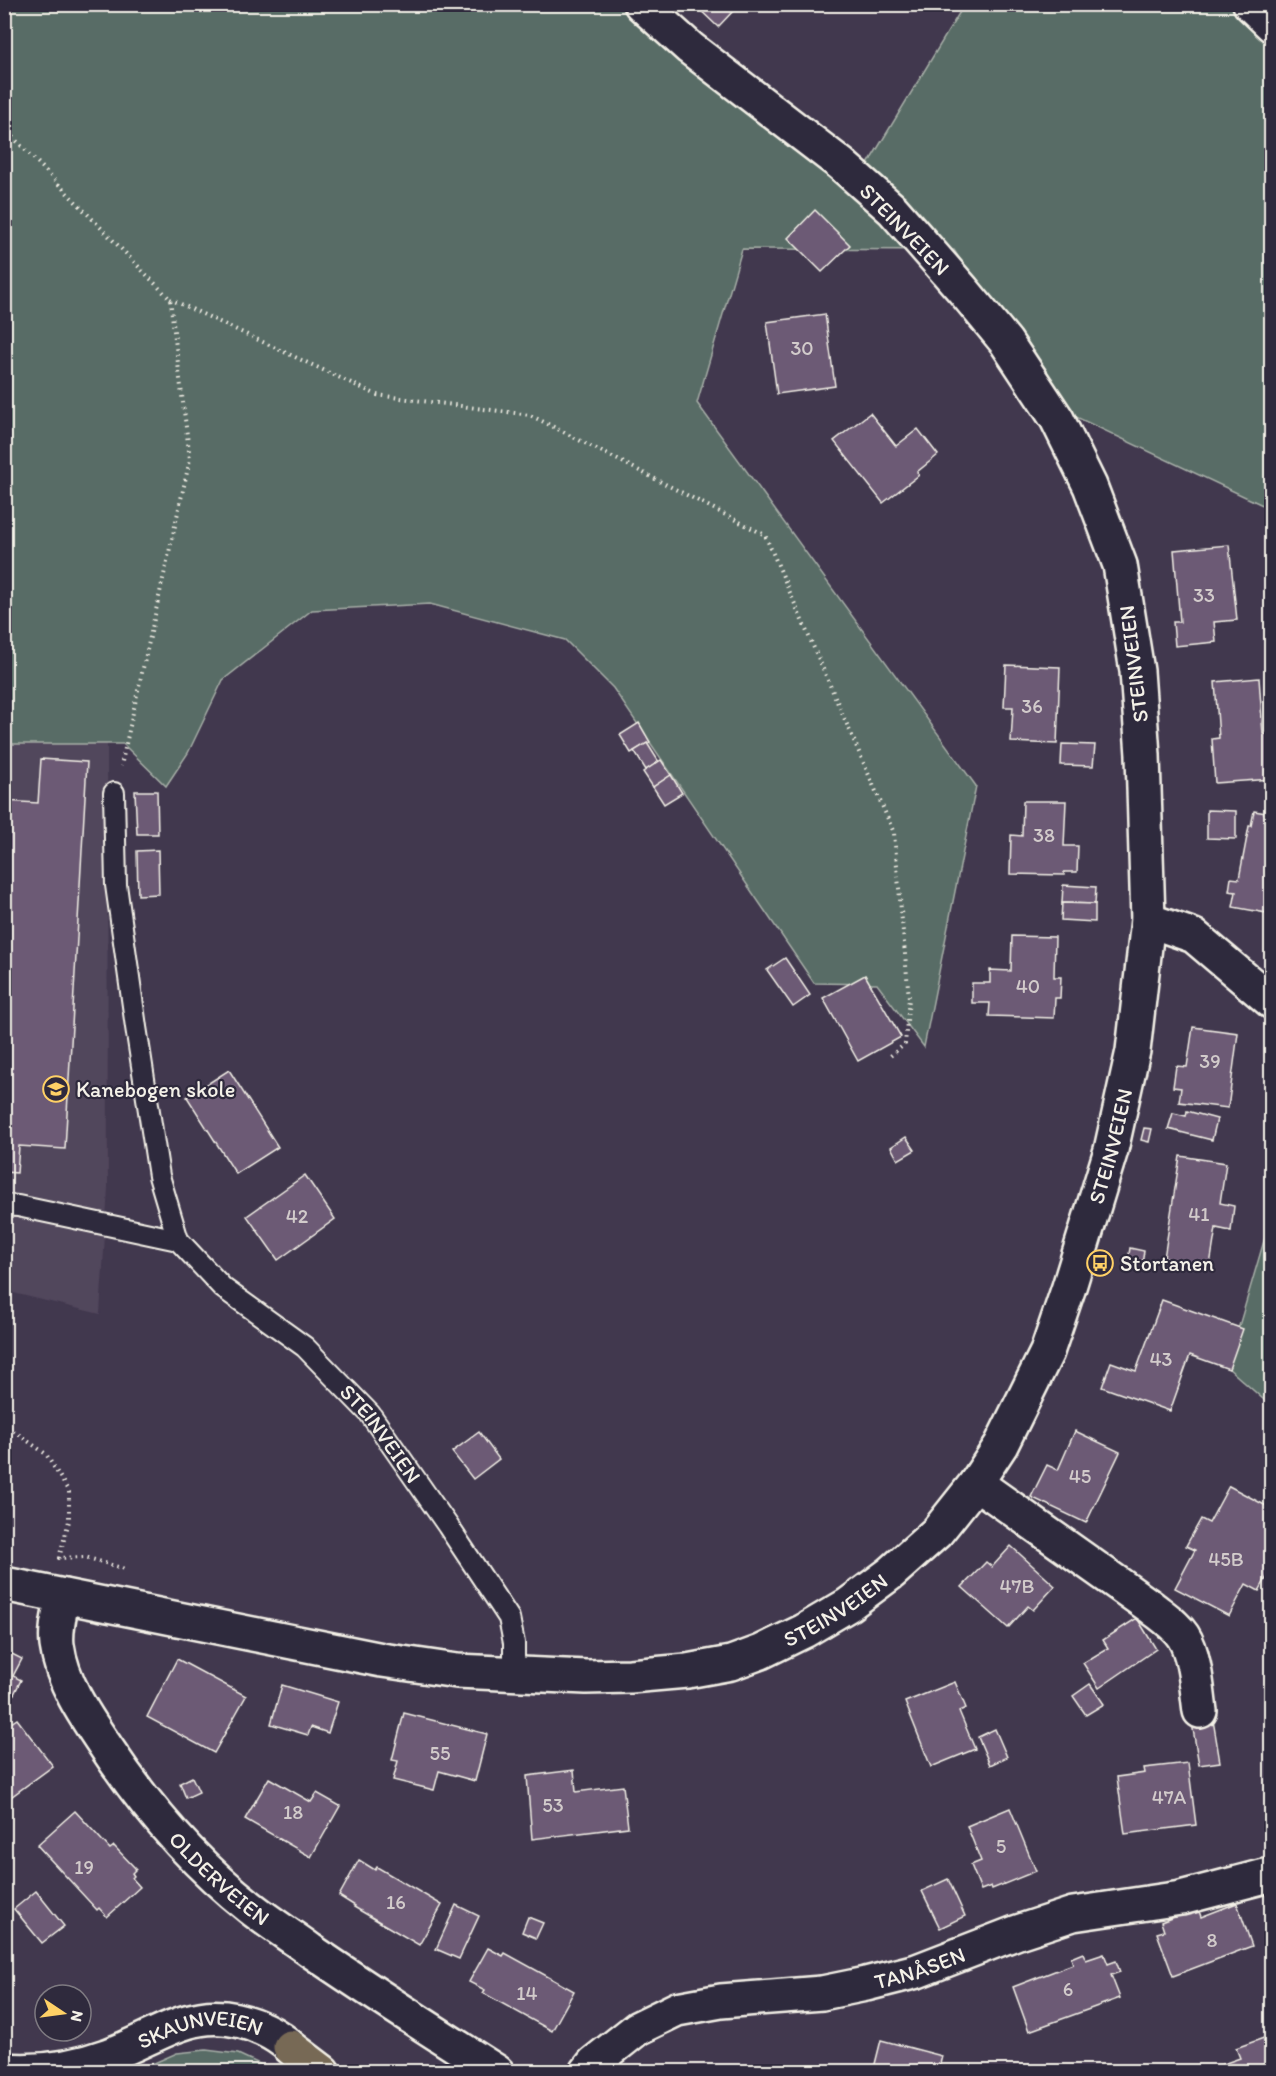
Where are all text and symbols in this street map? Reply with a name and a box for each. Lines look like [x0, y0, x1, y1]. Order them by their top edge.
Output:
street label: STEINVEIEN [854, 178, 955, 281]
house number: 30 [790, 336, 814, 360]
house number: 33 [1193, 583, 1215, 607]
street label: STEINVEIEN [1113, 604, 1154, 724]
house number: 36 [1021, 694, 1043, 718]
house number: 38 [1033, 823, 1055, 847]
house number: 40 [1016, 974, 1040, 998]
house number: 39 [1199, 1049, 1221, 1073]
school or university icon: Kanebogen skole [41, 1074, 71, 1104]
place label: Kanebogen skole [76, 1076, 235, 1103]
street label: STEINVEIEN [1082, 1086, 1138, 1207]
house number: 41 [1188, 1202, 1210, 1226]
house number: 42 [286, 1204, 309, 1228]
bus stop icon: Stortanen [1085, 1248, 1115, 1278]
place label: Stortanen [1120, 1250, 1214, 1277]
house number: 43 [1150, 1347, 1173, 1371]
street label: STEINVEIEN [334, 1378, 427, 1488]
house number: 45 [1069, 1464, 1091, 1488]
house number: 45B [1208, 1547, 1244, 1571]
street label: STEINVEIEN [779, 1567, 893, 1653]
house number: 47B [1000, 1574, 1035, 1598]
house number: 55 [430, 1741, 451, 1765]
house number: 47A [1152, 1785, 1187, 1809]
house number: 53 [542, 1793, 564, 1817]
house number: 18 [283, 1800, 303, 1824]
street label: OLDERVEIEN [163, 1826, 275, 1932]
house number: 5 [996, 1834, 1006, 1858]
house number: 19 [74, 1855, 94, 1879]
house number: 16 [386, 1890, 406, 1914]
house number: 8 [1207, 1928, 1218, 1952]
street label: TANÅSEN [872, 1941, 969, 1995]
house number: 6 [1063, 1977, 1073, 2001]
house number: 14 [516, 1981, 538, 2005]
north arrow [33, 1983, 93, 2043]
street label: SKAUNVEIEN [133, 2004, 267, 2055]
text: N [67, 2009, 88, 2024]

